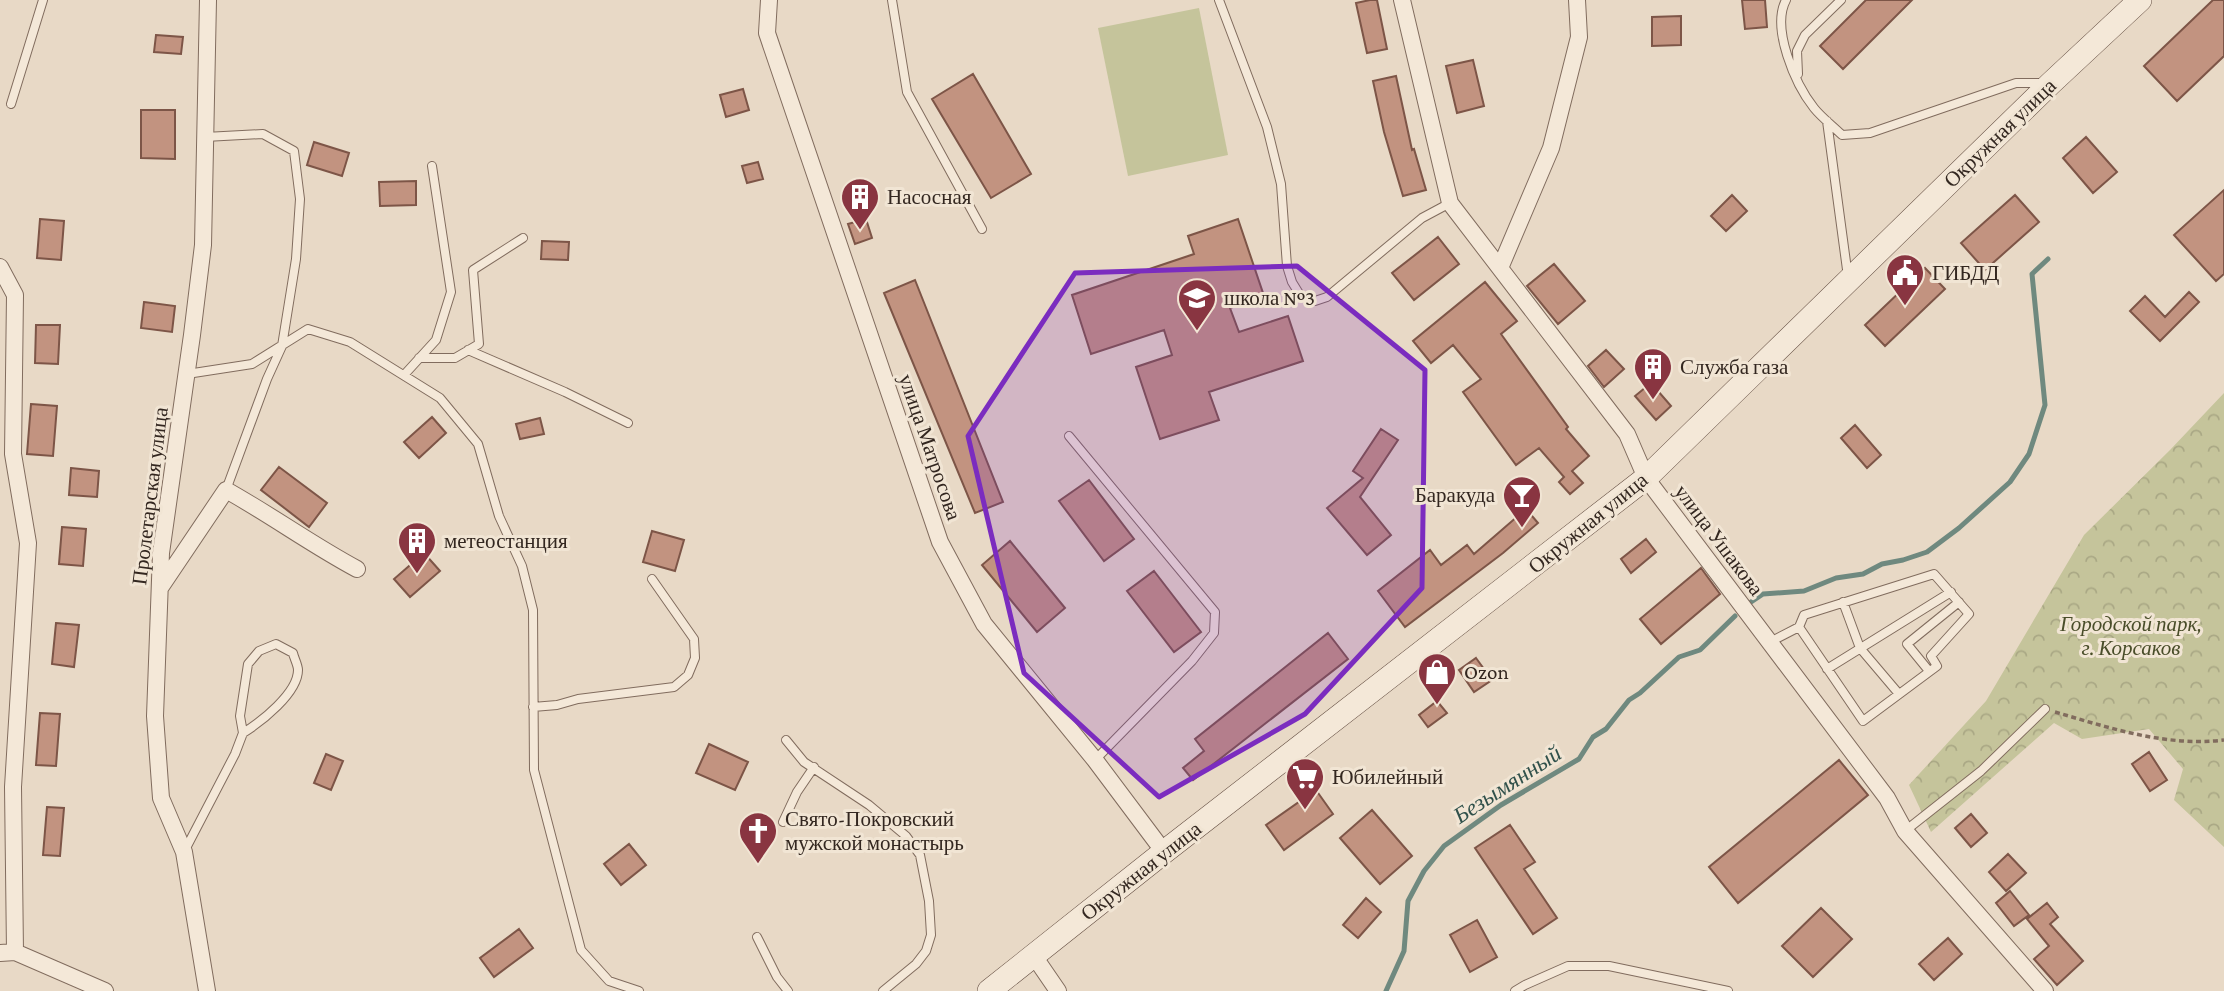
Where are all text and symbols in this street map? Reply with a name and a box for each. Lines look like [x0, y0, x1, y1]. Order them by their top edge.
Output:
street label: Окружная улица [1939, 73, 2061, 192]
building icon: Насосная [839, 176, 881, 231]
place label: Насосная [887, 185, 972, 209]
public building icon: ГИБДД [1884, 252, 1926, 307]
place label: ГИБДД [1932, 261, 1999, 285]
school or university icon: школа №3 [1176, 277, 1218, 332]
place label: школа №3 [1224, 286, 1315, 310]
building icon: Служба газа [1632, 346, 1674, 401]
place label: Служба газа [1680, 355, 1789, 379]
street label: улица Матросова [894, 371, 966, 524]
street label: Пролетарская улица [127, 405, 173, 586]
street label: Окружная улица [1524, 467, 1653, 578]
bar icon: Баракуда [1501, 474, 1543, 529]
street label: улица Ушакова [1669, 480, 1769, 601]
place label: Баракуда [1415, 483, 1496, 507]
building icon: метеостанция [396, 520, 438, 575]
place label: метеостанция [444, 529, 568, 553]
park label: Городской парк, г. Корсаков [2059, 612, 2202, 660]
shop icon: Ozon [1416, 651, 1458, 706]
place label: Ozon [1464, 660, 1509, 684]
water label: Безымянный [1447, 739, 1566, 829]
supermarket icon: Юбилейный [1284, 756, 1326, 811]
place label: Юбилейный [1332, 765, 1443, 789]
place label: Свято-Покровский мужской монастырь [785, 807, 964, 855]
church icon: Свято-Покровский мужской монастырь [737, 810, 779, 865]
street label: Окружная улица [1076, 816, 1207, 926]

